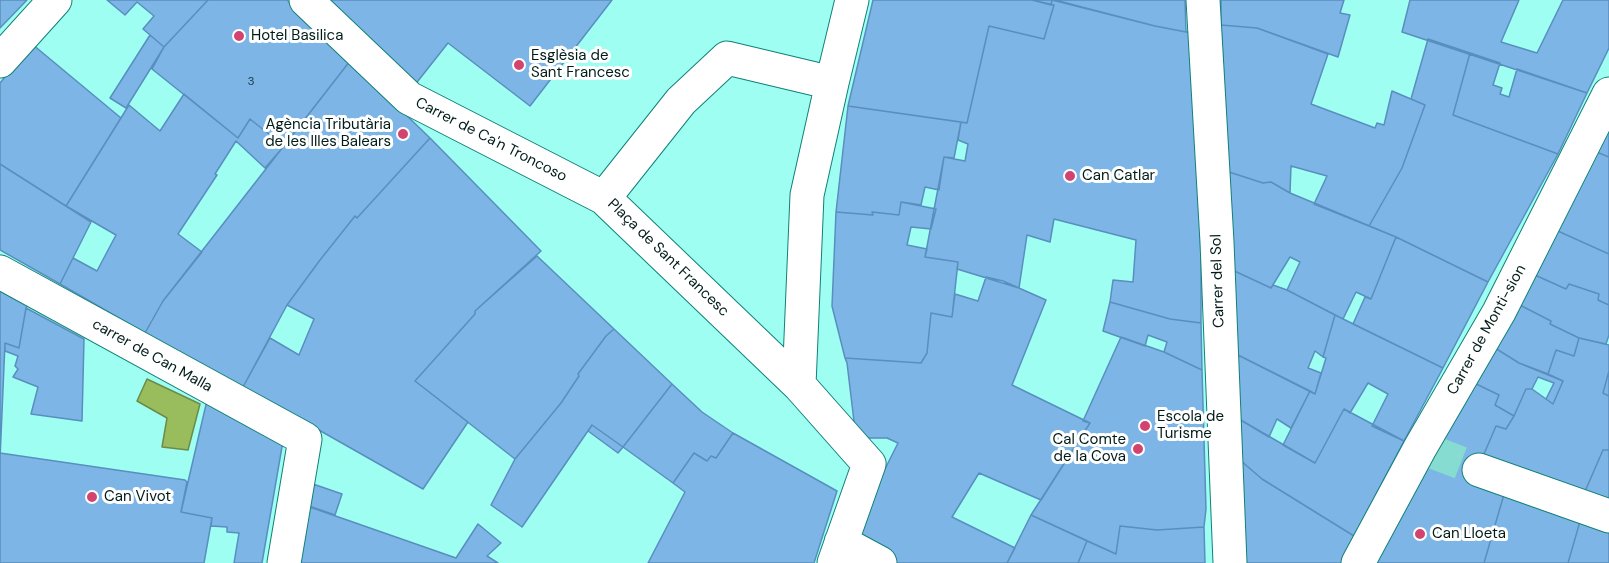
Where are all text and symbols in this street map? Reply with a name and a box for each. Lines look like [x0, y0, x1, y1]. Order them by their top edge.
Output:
place label: Hotel Basilica [251, 27, 343, 45]
marker: Hotel Basilica [232, 29, 246, 43]
place label: Esglèsia de Sant Francesc [531, 47, 630, 82]
marker: Esglèsia de Sant Francesc [512, 58, 526, 72]
house number: 3 [247, 75, 255, 89]
street label: Carrer de Ca'n Troncoso [412, 94, 570, 186]
place label: Agència Tributària de les Illes Balears [265, 116, 391, 151]
marker: Agència Tributària de les Illes Balears [396, 127, 410, 141]
place label: Can Catlar [1082, 167, 1155, 185]
marker: Can Catlar [1063, 169, 1077, 183]
street label: Plaça de Sant Francesc [604, 195, 732, 321]
street label: Carrer del Sol [1207, 234, 1229, 328]
street label: Carrer de Monti-sion [1444, 262, 1530, 398]
street label: carrer de Can Malla [89, 315, 215, 397]
place label: Escola de Turisme [1157, 408, 1224, 443]
marker: Escola de Turisme [1138, 419, 1152, 433]
place label: Cal Comte de la Cova [1053, 431, 1126, 466]
marker: Cal Comte de la Cova [1131, 442, 1145, 456]
place label: Can Vivot [104, 488, 171, 506]
marker: Can Vivot [85, 490, 99, 504]
place label: Can Lloeta [1432, 525, 1506, 543]
marker: Can Lloeta [1413, 527, 1427, 541]

